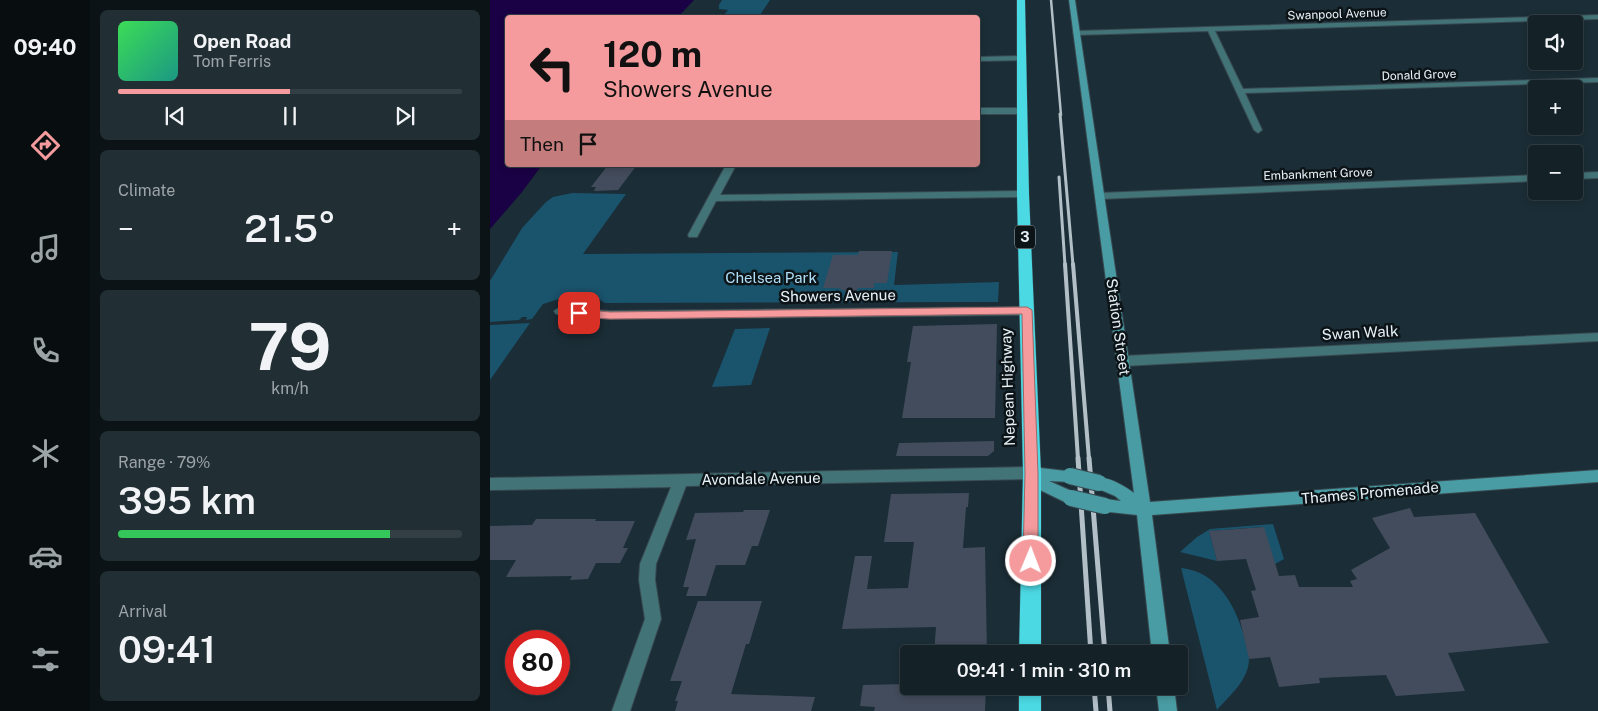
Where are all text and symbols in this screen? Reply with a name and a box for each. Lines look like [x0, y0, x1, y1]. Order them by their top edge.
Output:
street label: Swanpool Avenue [1287, 5, 1387, 23]
map controls [1528, 15, 1583, 200]
button: sound [1528, 15, 1583, 70]
text: Open Road [193, 30, 291, 52]
text: 09:40 [13, 34, 77, 60]
text: 120 m [603, 34, 702, 75]
icon: left [520, 35, 585, 100]
text: Tom Ferris [193, 52, 271, 71]
street label: Donald Grove [1381, 67, 1457, 83]
text: Showers Avenue [603, 76, 773, 102]
button: + [1528, 80, 1583, 135]
icon: previous [161, 102, 189, 130]
icon: pause [276, 102, 304, 130]
icon: next [391, 102, 419, 130]
icon: directions [28, 128, 63, 163]
icon: arrive [574, 130, 602, 158]
text: Then [520, 133, 564, 155]
button: − [1528, 145, 1583, 200]
street label: Embankment Grove [1263, 165, 1373, 183]
text: Climate [118, 181, 175, 200]
text: 21.5° [244, 206, 336, 251]
text: − [118, 212, 134, 245]
text: + [446, 212, 462, 245]
road number: 3 [1015, 226, 1035, 248]
icon: music [28, 231, 63, 266]
park label: Chelsea Park [725, 269, 817, 286]
street label: Station Street [1103, 277, 1134, 377]
street label: Showers Avenue [780, 286, 896, 305]
pin [558, 292, 600, 334]
icon: arrive [565, 299, 593, 327]
text: 79 [249, 308, 331, 385]
street label: Swan Walk [1321, 322, 1399, 343]
street label: Nepean Highway [997, 328, 1018, 446]
icon: phone [28, 333, 63, 368]
text: km/h [271, 379, 309, 398]
icon: climate [28, 436, 63, 471]
text: Range · 79% [118, 453, 211, 472]
street label: Avondale Avenue [701, 469, 821, 488]
text: 395 km [118, 478, 256, 523]
street label: Thames Promenade [1300, 478, 1439, 507]
position arrow [1004, 534, 1056, 586]
icon: car [28, 539, 63, 574]
text: Arrival [118, 602, 167, 621]
text: 09:41 [118, 627, 216, 672]
speed limit sign: 80 [505, 630, 570, 695]
icon: filters [28, 642, 63, 677]
text: 09:41 · 1 min · 310 m [957, 659, 1131, 681]

